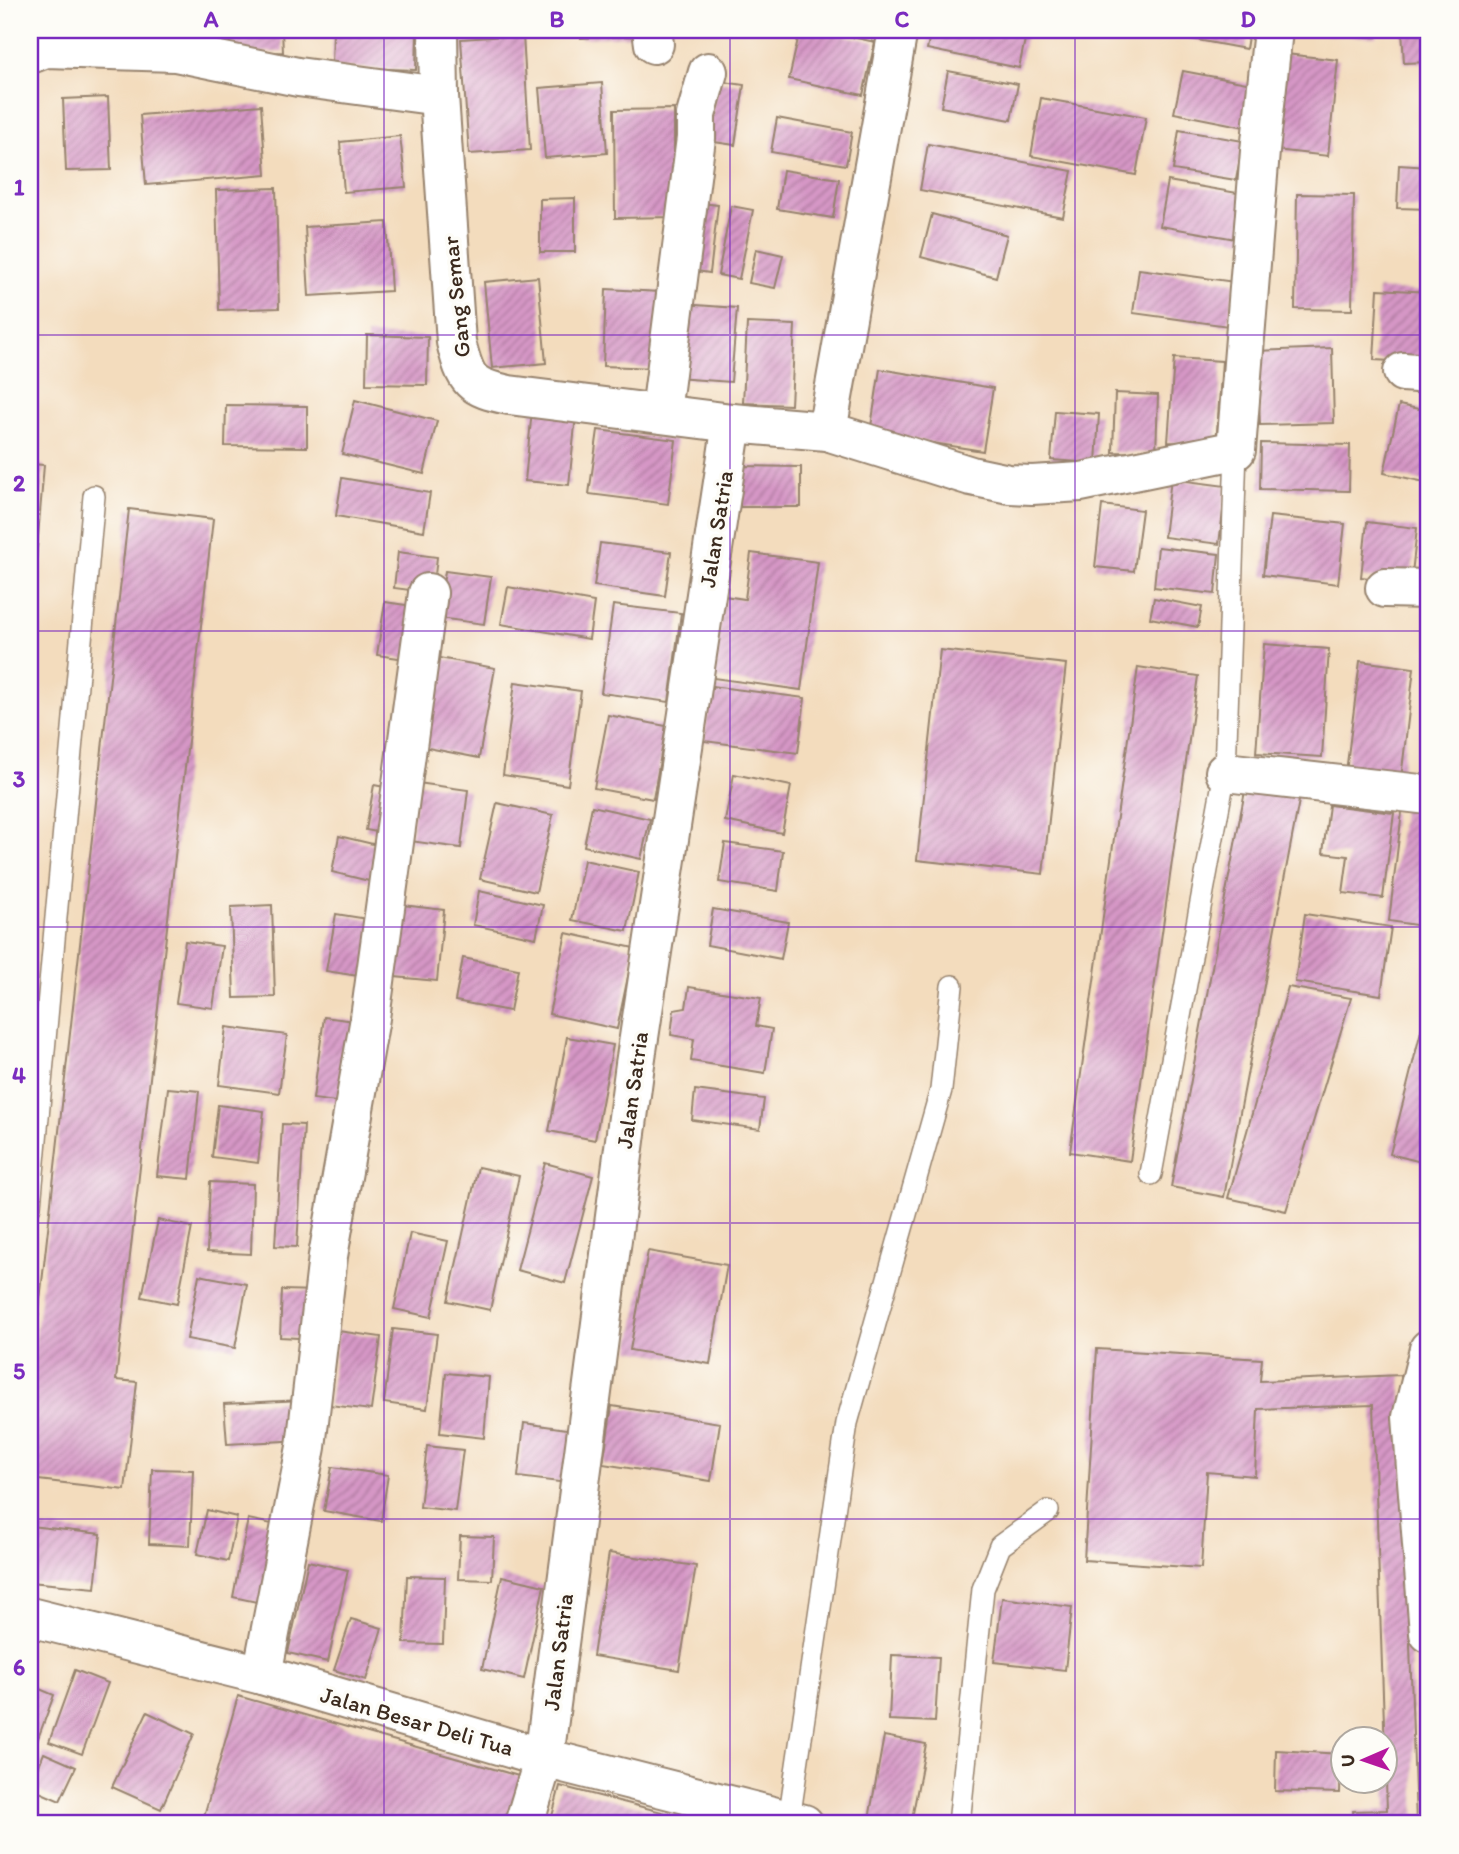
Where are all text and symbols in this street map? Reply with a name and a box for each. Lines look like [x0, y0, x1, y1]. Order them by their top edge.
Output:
text: A [203, 5, 219, 33]
text: B [550, 5, 565, 33]
text: C [895, 5, 910, 33]
text: D [1240, 5, 1256, 33]
text: 1 [14, 173, 25, 201]
street label: Gang Semar [436, 235, 476, 359]
text: 2 [13, 469, 26, 497]
street label: Jalan Satria [693, 469, 739, 589]
text: 3 [13, 765, 26, 793]
street label: Jalan Satria [610, 1030, 654, 1150]
text: 4 [12, 1061, 26, 1089]
text: 5 [13, 1357, 25, 1385]
street label: Jalan Satria [537, 1592, 579, 1712]
text: 6 [13, 1653, 25, 1681]
street label: Jalan Besar Deli Tua [317, 1680, 517, 1762]
north arrow [1330, 1724, 1400, 1794]
text: U [1336, 1754, 1359, 1767]

